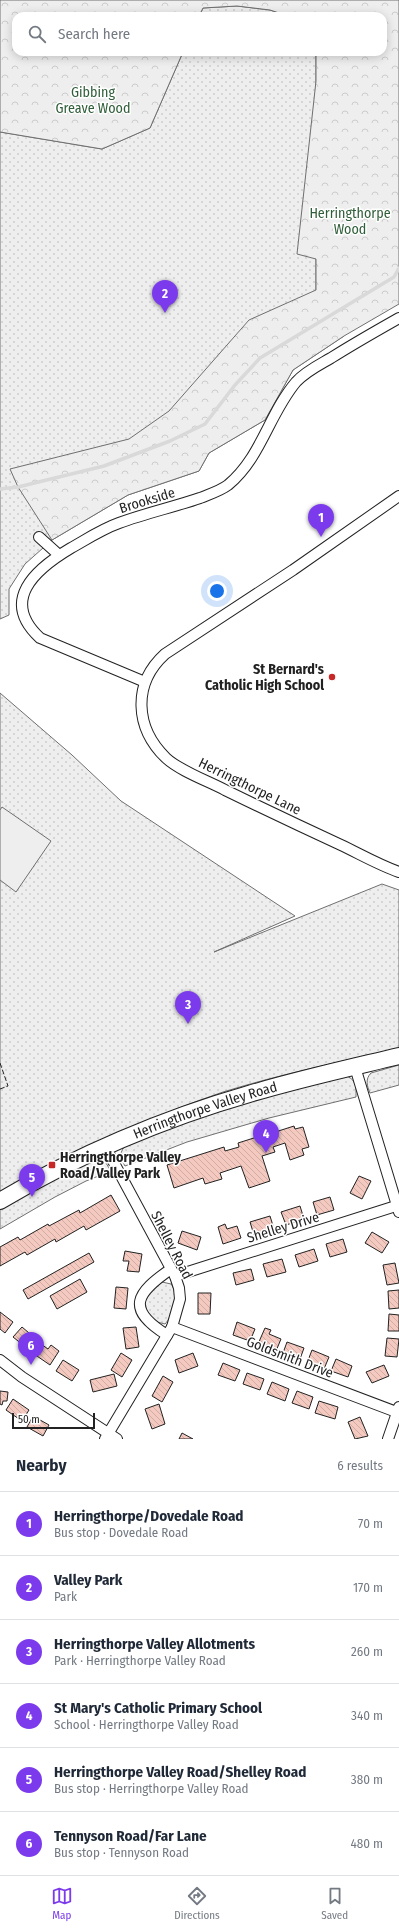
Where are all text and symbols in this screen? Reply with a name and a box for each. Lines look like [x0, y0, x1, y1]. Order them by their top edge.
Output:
search box [12, 12, 387, 56]
icon: search [26, 23, 48, 45]
text: Search here [58, 25, 130, 43]
park label: Gibbing Greave Wood [56, 84, 130, 117]
park label: Herringthorpe Wood [309, 205, 391, 238]
pin: 2 [152, 280, 178, 313]
street label: Brookside [117, 484, 177, 517]
pin: 1 [308, 504, 334, 537]
your location [207, 581, 227, 601]
place label: St Bernard's Catholic High School [205, 661, 324, 694]
marker: St Bernard's Catholic High School [327, 672, 337, 682]
street label: Herringthorpe Lane [196, 754, 304, 819]
pin: 3 [175, 991, 201, 1024]
street label: Herringthorpe Valley Road [131, 1078, 279, 1143]
pin: 4 [253, 1120, 279, 1153]
place label: Herringthorpe Valley Road/Valley Park [60, 1149, 181, 1182]
marker: Herringthorpe Valley Road/Valley Park [47, 1160, 57, 1170]
pin: 5 [19, 1164, 45, 1197]
street label: Shelley Road [147, 1208, 196, 1282]
street label: Shelley Drive [245, 1208, 321, 1247]
pin: 6 [18, 1332, 44, 1365]
street label: Goldsmith Drive [244, 1333, 336, 1382]
scale bar [12, 1411, 95, 1430]
text: 50 m [18, 1413, 40, 1426]
text: Nearby [16, 1455, 67, 1476]
text: 6 results [337, 1458, 383, 1473]
text: Herringthorpe/Dovedale Road [54, 1507, 244, 1525]
text: 1 [26, 1516, 32, 1531]
text: 70 m [358, 1516, 383, 1531]
text: Bus stop · Dovedale Road [54, 1525, 188, 1540]
text: Valley Park [54, 1571, 122, 1589]
text: 2 [26, 1580, 32, 1595]
text: 170 m [353, 1580, 383, 1595]
text: Park [54, 1589, 77, 1604]
text: Herringthorpe Valley Allotments [54, 1635, 255, 1653]
text: 3 [26, 1644, 32, 1659]
text: 260 m [351, 1644, 383, 1659]
text: Park · Herringthorpe Valley Road [54, 1653, 226, 1668]
text: St Mary's Catholic Primary School [54, 1699, 262, 1717]
text: 4 [26, 1708, 32, 1723]
text: 340 m [351, 1708, 383, 1723]
text: School · Herringthorpe Valley Road [54, 1717, 239, 1732]
text: Herringthorpe Valley Road/Shelley Road [54, 1763, 306, 1781]
text: 5 [26, 1772, 32, 1787]
text: 380 m [351, 1772, 383, 1787]
text: Bus stop · Herringthorpe Valley Road [54, 1781, 249, 1796]
text: Tennyson Road/Far Lane [54, 1827, 207, 1845]
text: 6 [26, 1836, 32, 1851]
text: 480 m [350, 1836, 383, 1851]
text: Bus stop · Tennyson Road [54, 1845, 189, 1860]
tab: Map [51, 1885, 73, 1922]
tab: Directions [174, 1885, 220, 1922]
tab: Saved [321, 1885, 348, 1922]

